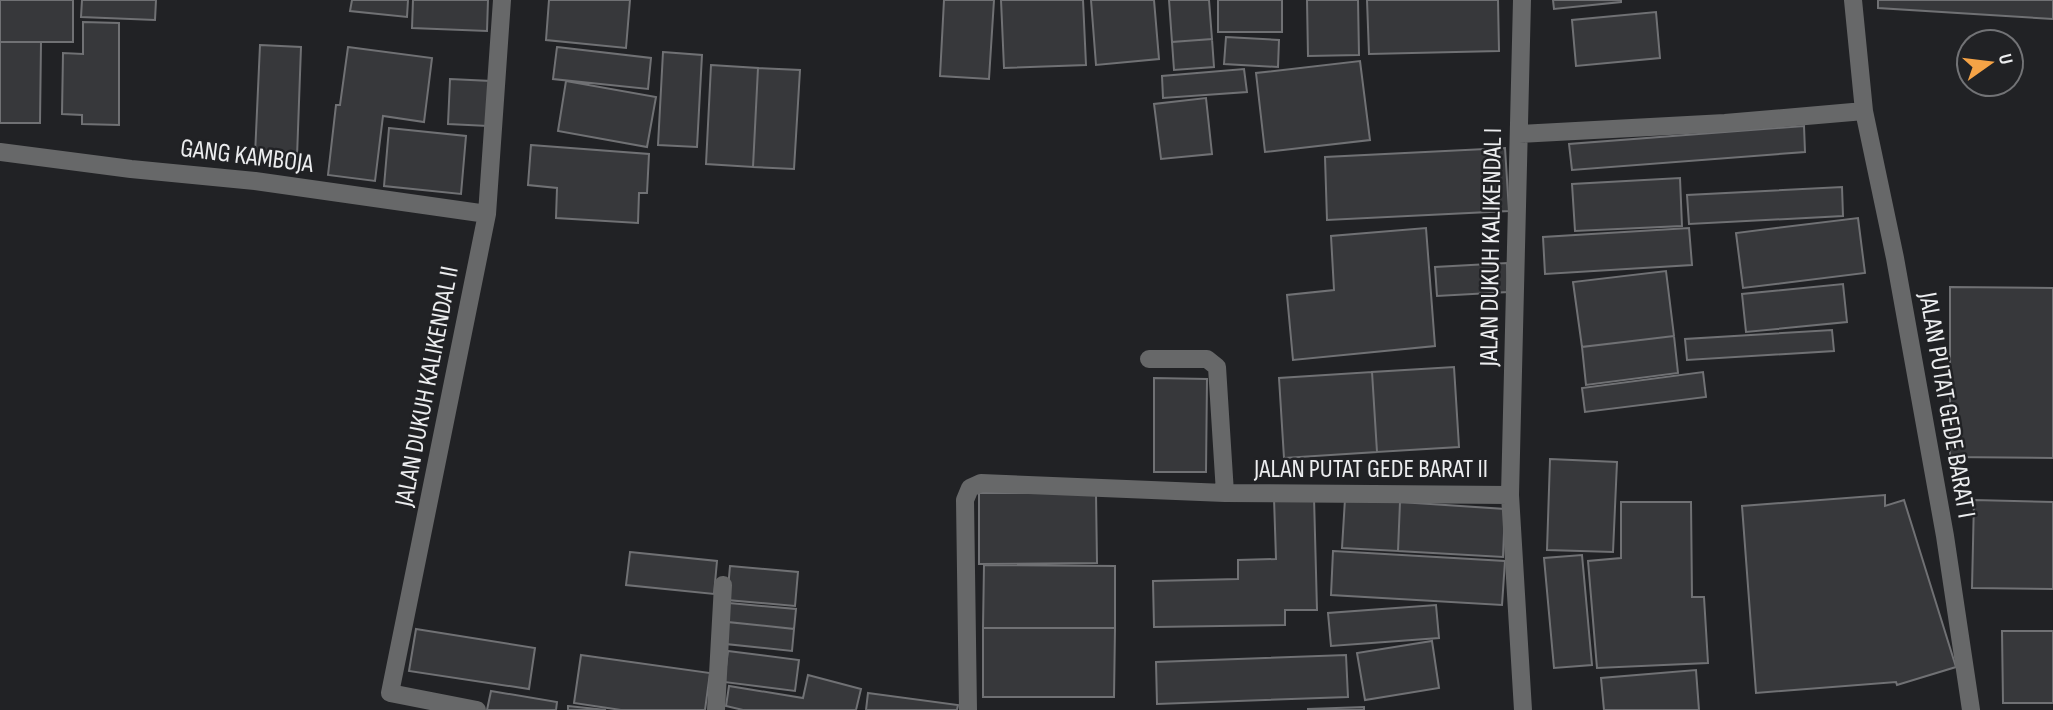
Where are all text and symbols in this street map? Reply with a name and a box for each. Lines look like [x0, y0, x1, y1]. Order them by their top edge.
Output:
north arrow [1955, 28, 2025, 98]
text: U [1993, 52, 2017, 67]
street label: JALAN DUKUH KALIKENDAL I [1474, 127, 1509, 368]
street label: GANG KAMBOJA [179, 133, 316, 180]
street label: JALAN DUKUH KALIKENDAL II [389, 264, 466, 510]
street label: JALAN PUTAT GEDE BARAT I [1911, 289, 1982, 521]
street label: JALAN PUTAT GEDE BARAT II [1253, 454, 1488, 485]

